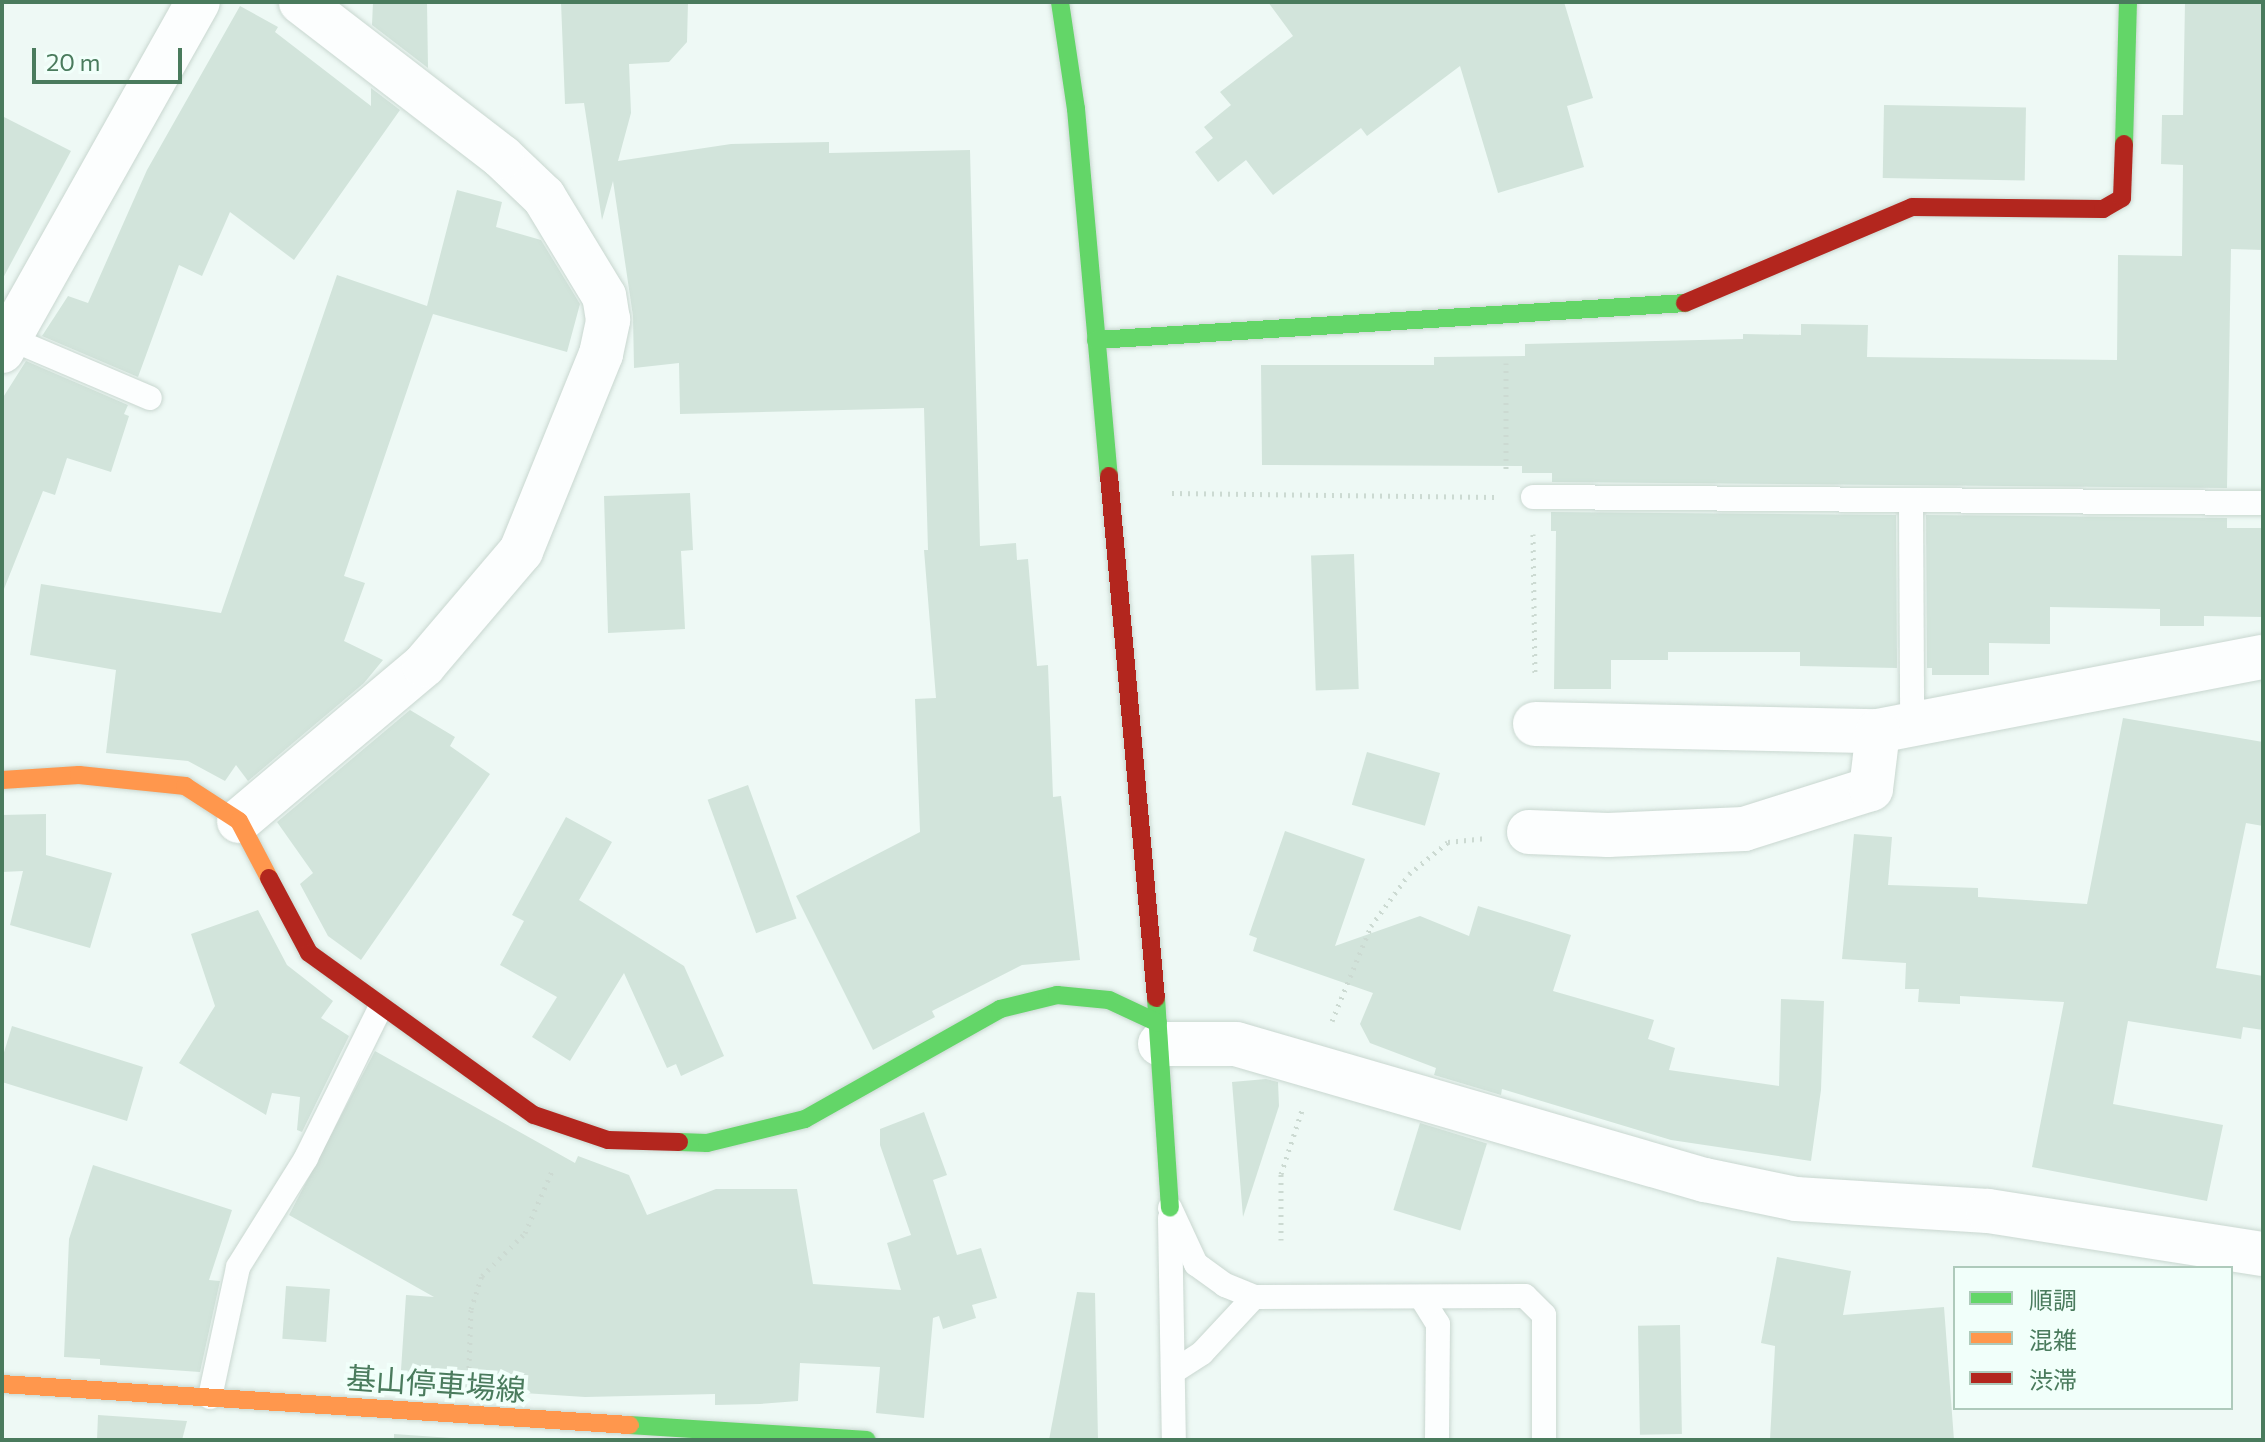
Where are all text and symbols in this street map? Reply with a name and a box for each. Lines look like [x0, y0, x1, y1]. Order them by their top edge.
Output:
scale bar [36, 32, 186, 82]
text: 20 m [46, 47, 100, 76]
legend [1953, 1266, 2233, 1410]
text: 順調 [2029, 1285, 2077, 1314]
text: 混雑 [2029, 1325, 2077, 1354]
street label: 基山停車場線 [345, 1359, 527, 1407]
text: 渋滞 [2029, 1365, 2077, 1394]

